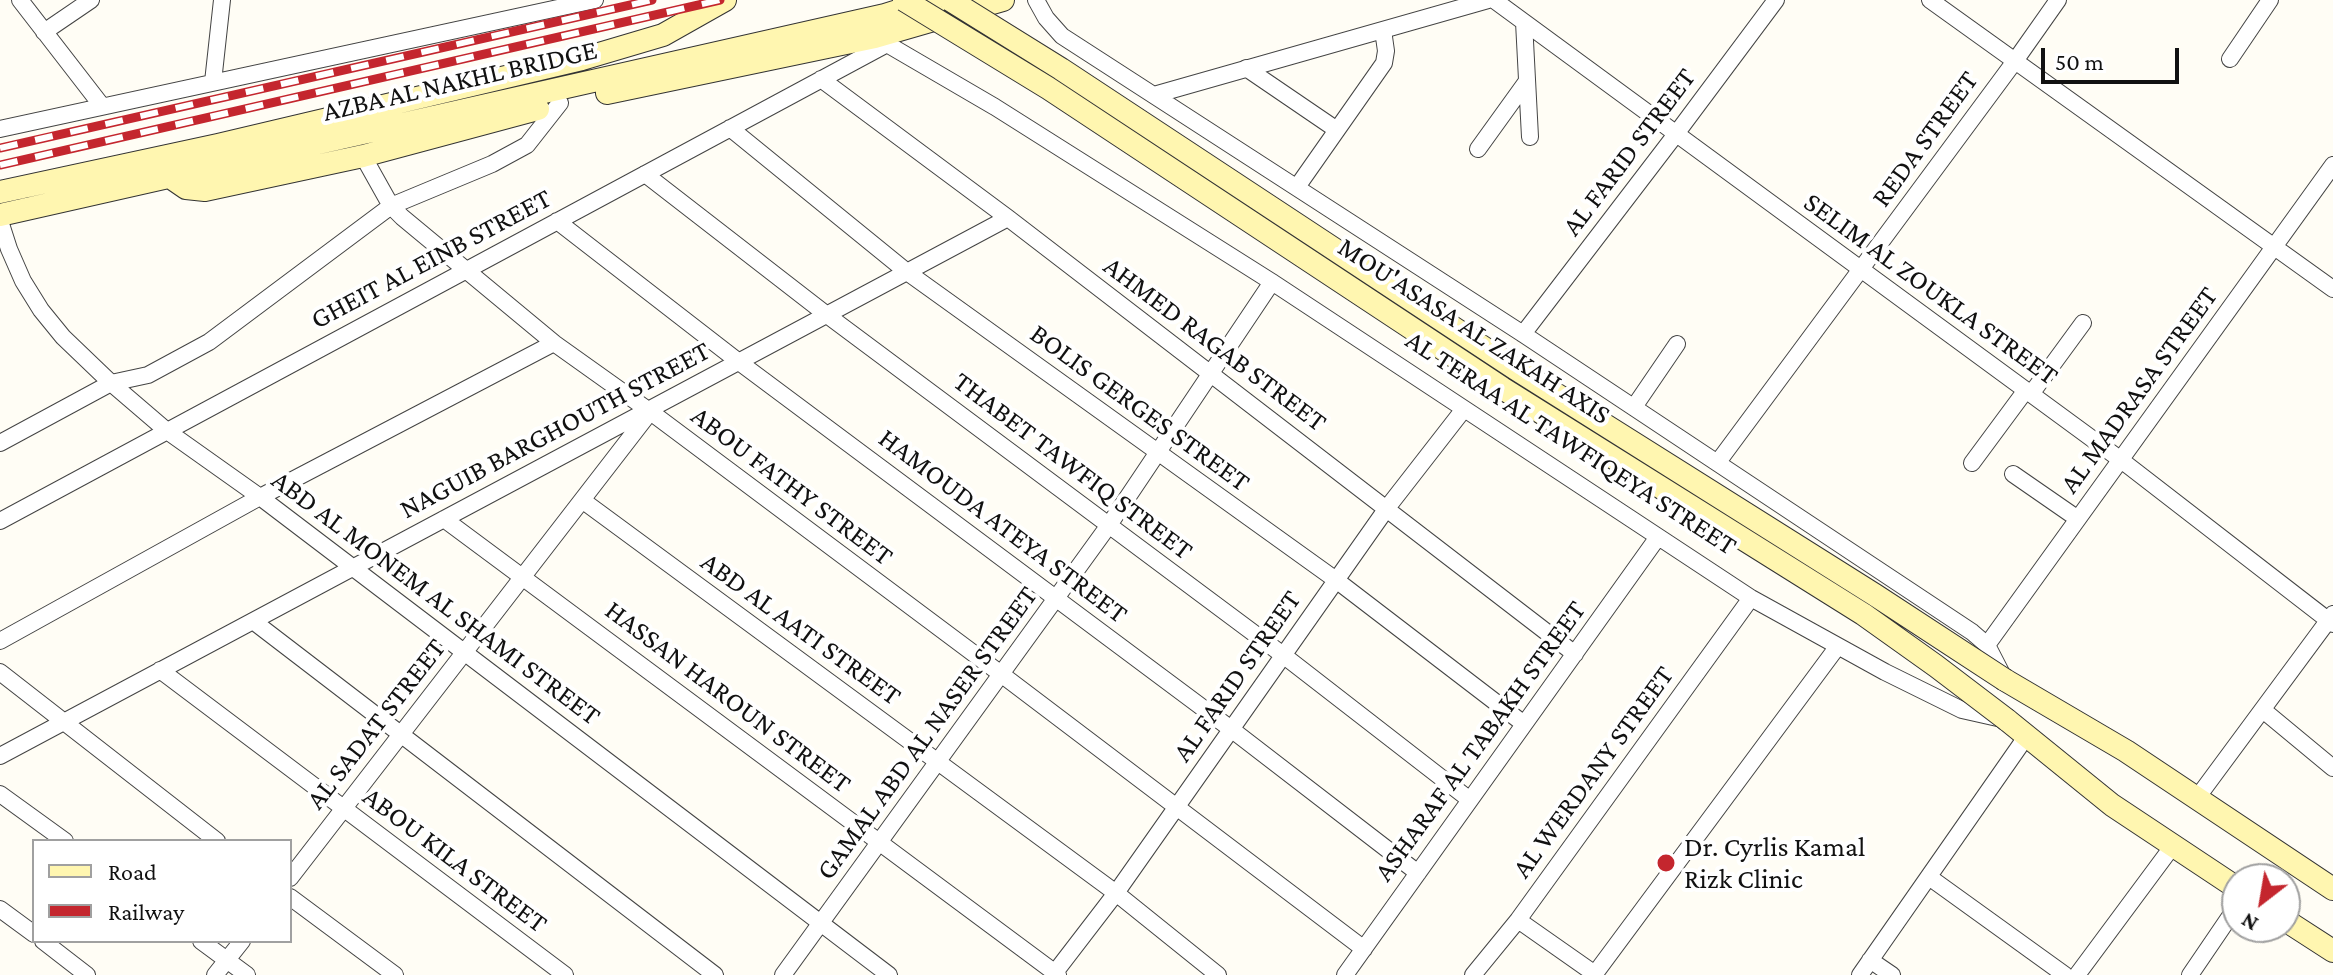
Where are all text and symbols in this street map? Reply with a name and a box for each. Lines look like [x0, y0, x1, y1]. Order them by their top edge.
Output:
scale bar [2045, 32, 2183, 82]
street label: AZBA AL NAKHL BRIDGE [320, 33, 600, 129]
text: 50 m [2055, 48, 2104, 75]
street label: AL FARID STREET [1555, 61, 1703, 243]
street label: REDA STREET [1864, 65, 1986, 213]
street label: GHEIT AL EINB STREET [305, 181, 557, 337]
street label: SELIM AL ZOUKLA STREET [1797, 185, 2065, 393]
street label: MOU'ASASA AL ZAKAH AXIS [1331, 230, 1617, 432]
street label: AHMED RAGAB STREET [1097, 249, 1333, 439]
street label: AL MADRASA STREET [2053, 280, 2225, 500]
street label: BOLIS GERGES STREET [1023, 317, 1257, 499]
street label: AL TERAA AL TAWFIQEYA STREET [1399, 323, 1743, 563]
street label: NAGUIB BARGHOUTH STREET [394, 334, 716, 526]
street label: THABET TAWFIQ STREET [946, 365, 1200, 567]
street label: ABOU FATHY STREET [684, 399, 900, 573]
street label: HAMOUDA ATEYA STREET [872, 421, 1134, 631]
street label: ABD AL MONEM AL SHAMI STREET [265, 463, 607, 733]
street label: ABD AL AATI STREET [694, 545, 908, 713]
street label: GAMAL ABD AL NASER STREET [809, 580, 1045, 886]
street label: AL FARID STREET [1165, 584, 1309, 768]
street label: HASSAN HAROUN STREET [598, 593, 858, 801]
street label: ASHARAF AL TABAKH STREET [1367, 594, 1593, 888]
street label: AL SADAT STREET [299, 632, 453, 816]
street label: AL WERDANY STREET [1505, 660, 1681, 884]
street label: ABOU KILA STREET [356, 780, 554, 940]
place label: Dr. Cyrlis Kamal Rizk Clinic [1684, 830, 1865, 896]
legend [32, 839, 292, 943]
marker: Dr. Cyrlis Kamal Rizk Clinic [1655, 852, 1677, 874]
text: Road [108, 858, 157, 885]
north arrow [2221, 863, 2301, 943]
text: Railway [108, 898, 184, 925]
text: N [2237, 908, 2262, 937]

